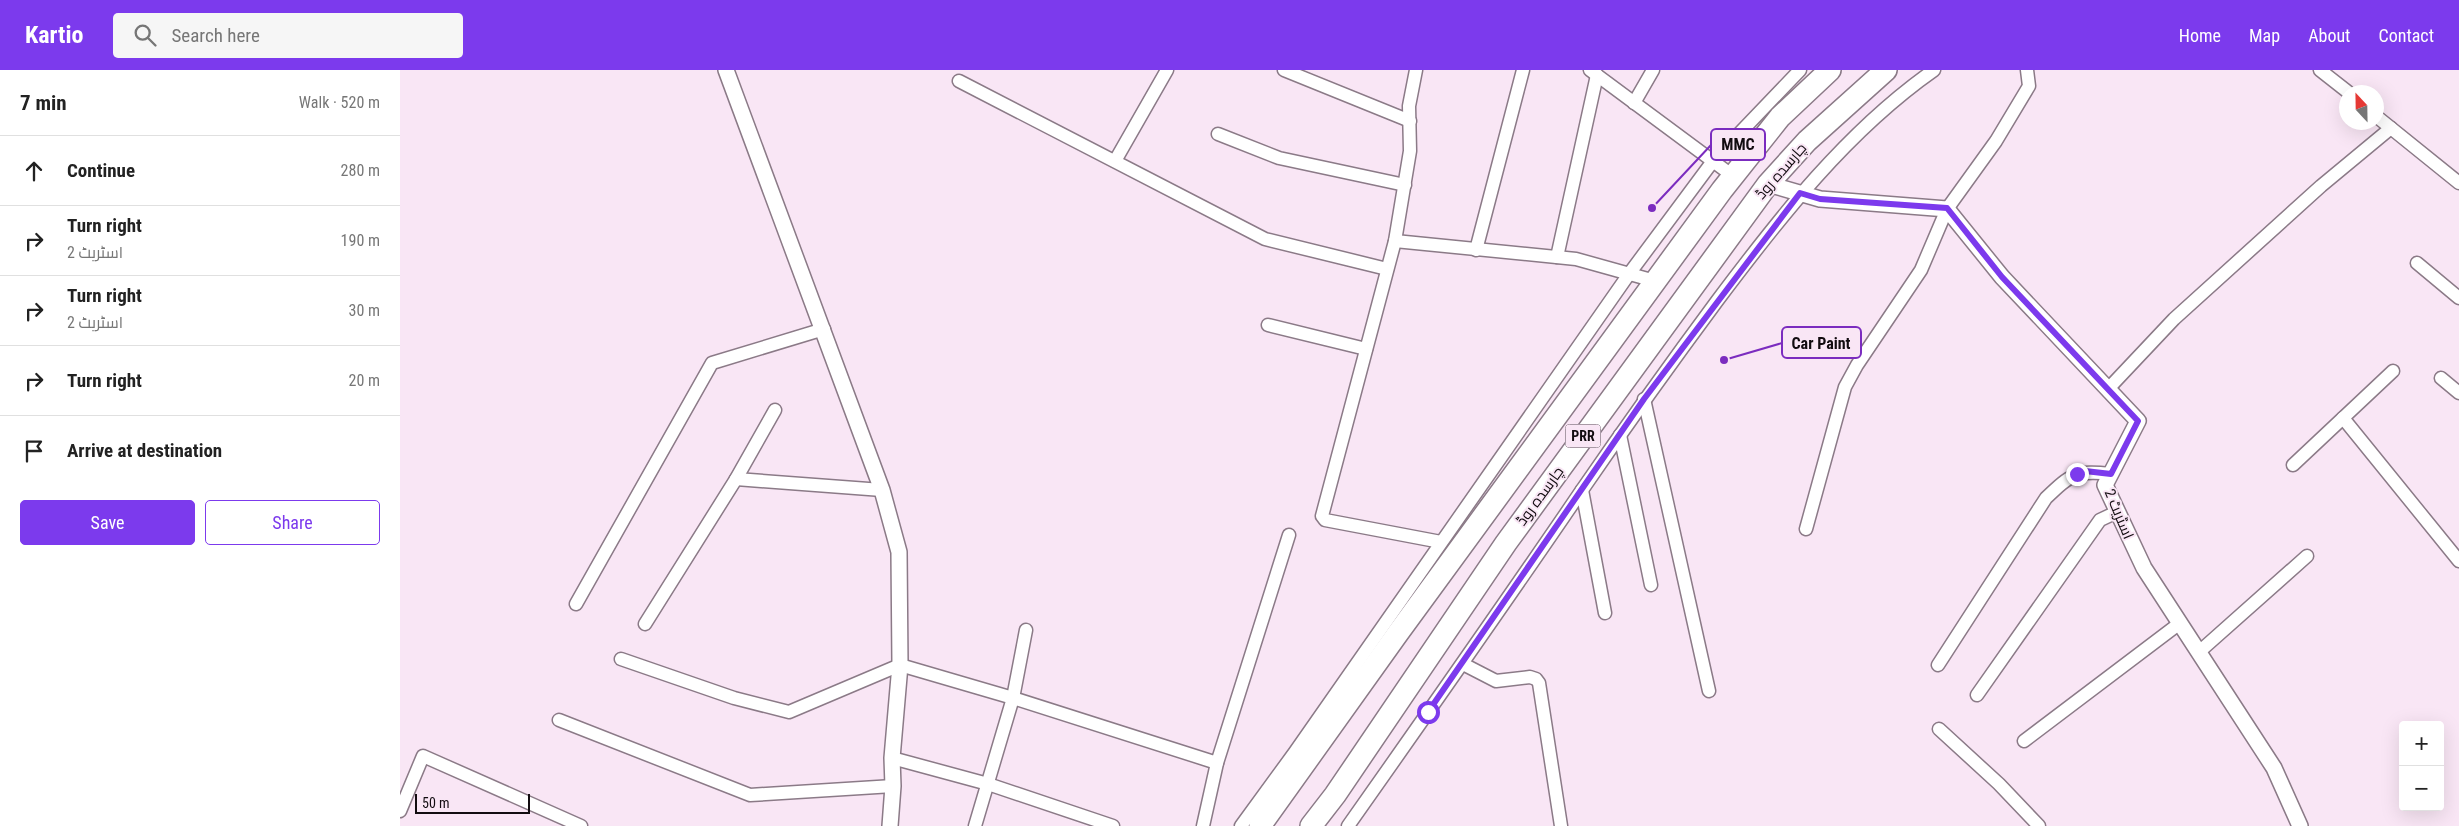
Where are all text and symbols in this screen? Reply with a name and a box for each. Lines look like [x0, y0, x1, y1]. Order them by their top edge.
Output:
search box [113, 13, 463, 58]
text: Kartio [25, 21, 83, 49]
icon: search [131, 21, 159, 49]
text: Search here [171, 24, 260, 47]
text: Home [2179, 25, 2221, 46]
text: Map [2249, 25, 2280, 46]
text: About [2308, 25, 2350, 46]
text: Contact [2378, 25, 2434, 46]
north arrow [2339, 85, 2384, 130]
text: 7 min [20, 91, 67, 115]
text: Walk · 520 m [299, 93, 380, 112]
callout: MMC [1711, 129, 1765, 160]
text: MMC [1721, 135, 1755, 154]
street label: چارسدہ روڈ [1752, 139, 1811, 203]
icon: ahead [20, 157, 48, 185]
text: Continue [67, 159, 135, 182]
text: 280 m [341, 161, 380, 180]
text: Turn right [67, 214, 142, 237]
icon: right [20, 227, 48, 255]
text: 190 m [341, 231, 380, 250]
text: اسٹریٹ 2 [67, 243, 123, 262]
text: Turn right [67, 284, 142, 307]
icon: right [20, 297, 48, 325]
text: 30 m [348, 301, 380, 320]
text: اسٹریٹ 2 [67, 313, 123, 332]
callout: Car Paint [1782, 327, 1861, 358]
text: Car Paint [1792, 334, 1851, 353]
icon: right [20, 367, 48, 395]
text: Turn right [67, 369, 142, 392]
text: 20 m [348, 371, 380, 390]
road number: PRR [1566, 424, 1600, 448]
icon: arrive [20, 437, 48, 465]
text: Arrive at destination [67, 439, 222, 462]
street label: چارسدہ روڈ [1513, 463, 1568, 530]
route end [2066, 463, 2089, 486]
street label: اسٹریٹ 2 [2100, 486, 2138, 542]
button: Save [20, 500, 195, 545]
button: Share [205, 500, 380, 545]
route start [1417, 701, 1440, 724]
map controls [2399, 721, 2444, 811]
button: + [2399, 721, 2444, 766]
button: − [2399, 766, 2444, 811]
scale bar [415, 791, 530, 814]
text: 50 m [422, 795, 450, 811]

